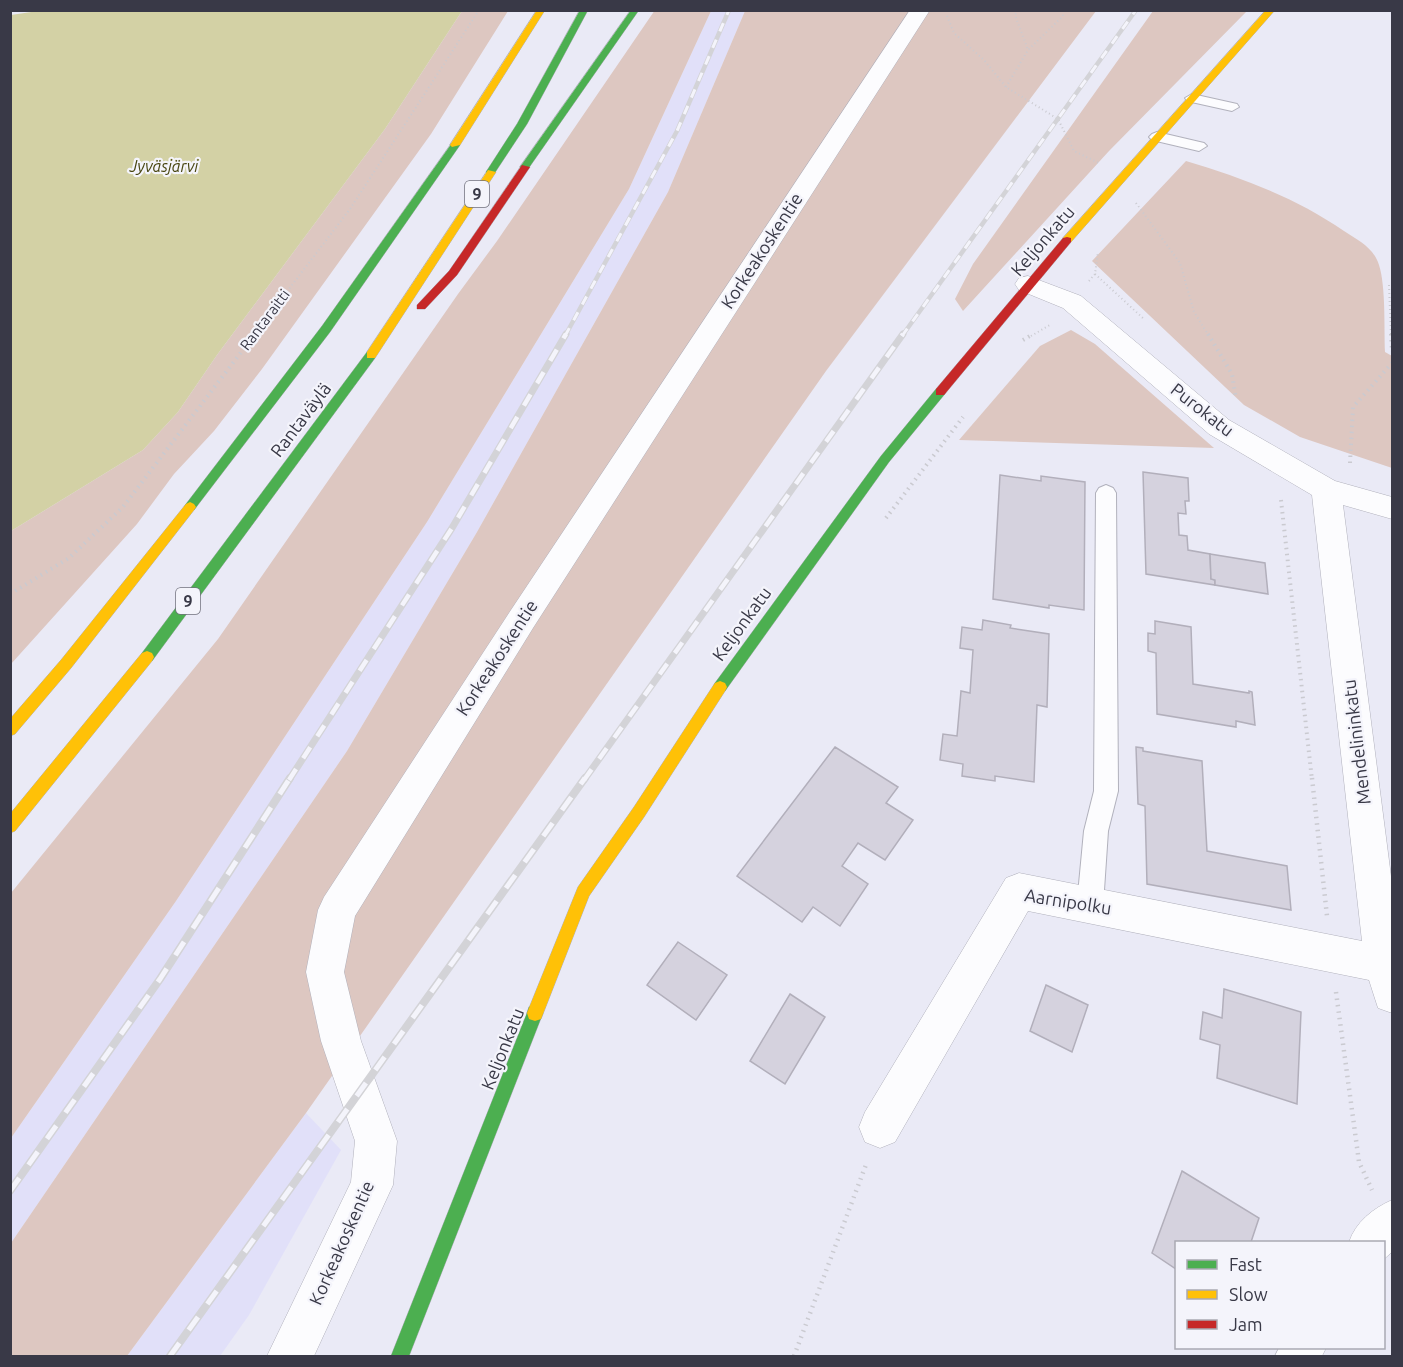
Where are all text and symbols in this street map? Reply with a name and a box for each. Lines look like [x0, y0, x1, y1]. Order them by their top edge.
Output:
water label: Jyväsjärvi [129, 157, 199, 175]
road number: 9 [465, 181, 489, 207]
street label: Korkeakoskentie [716, 189, 806, 312]
street label: Keljonkatu [1006, 201, 1078, 279]
street label: Rantaraitti [236, 286, 293, 353]
street label: Rantaväylä [266, 378, 335, 460]
street label: Purokatu [1167, 379, 1238, 440]
street label: Keljonkatu [708, 583, 775, 664]
road number: 9 [176, 588, 200, 614]
street label: Korkeakoskentie [451, 596, 541, 719]
street label: Mendelininkatu [1338, 678, 1374, 806]
street label: Aarnipolku [1023, 884, 1113, 918]
street label: Keljonkatu [477, 1005, 527, 1092]
street label: Korkeakoskentie [305, 1178, 377, 1308]
legend [1175, 1241, 1385, 1349]
text: Fast [1229, 1254, 1262, 1274]
text: Slow [1229, 1284, 1268, 1304]
text: Jam [1229, 1314, 1263, 1334]

